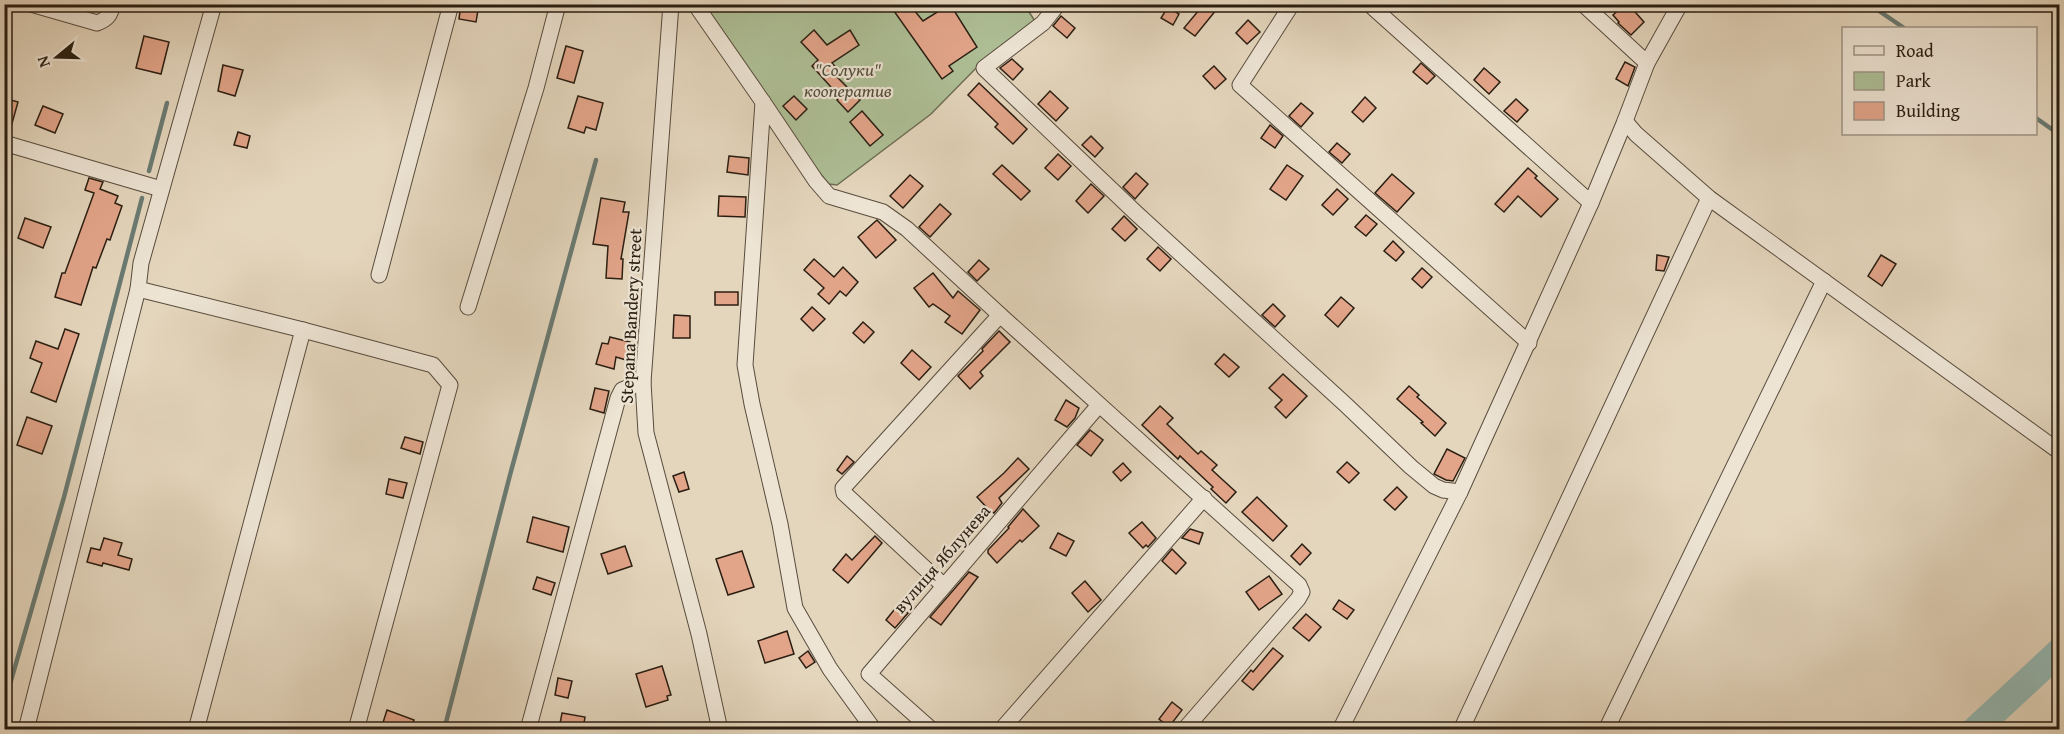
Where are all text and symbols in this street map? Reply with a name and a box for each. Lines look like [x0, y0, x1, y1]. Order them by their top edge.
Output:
north arrow [27, 27, 87, 87]
legend [1842, 27, 2037, 135]
text: Road [1896, 37, 1934, 64]
text: N [30, 53, 56, 71]
park label: "Солуки" кооператив [804, 56, 892, 104]
text: Park [1896, 67, 1932, 94]
text: Building [1896, 97, 1960, 124]
street label: Stepana Bandery street [612, 227, 649, 404]
street label: вулиця Яблунева [887, 498, 997, 619]

